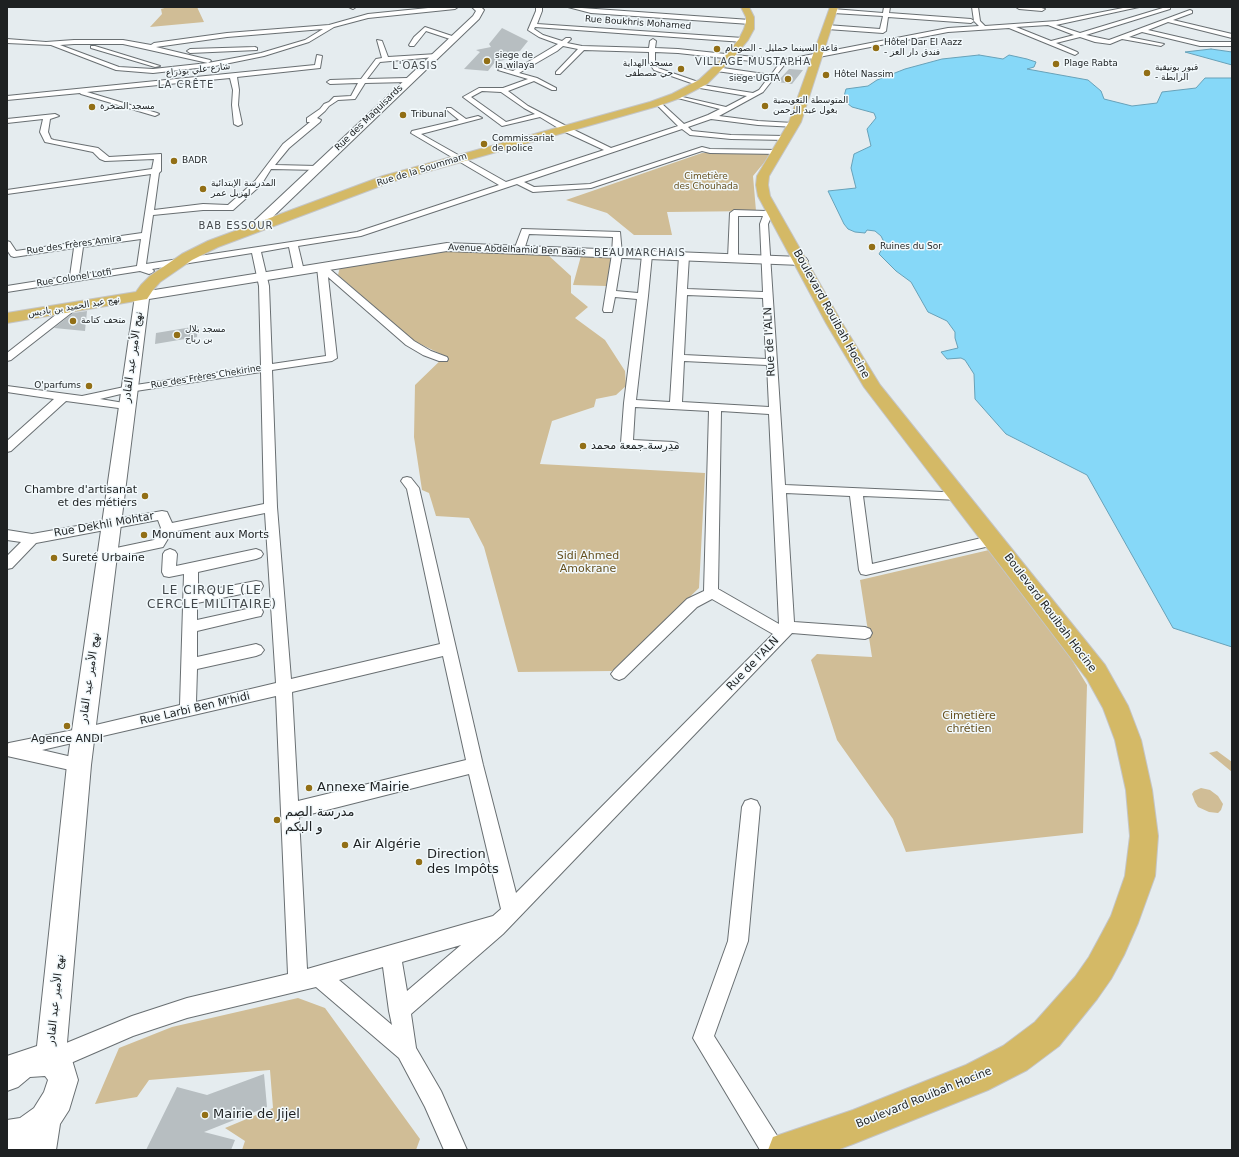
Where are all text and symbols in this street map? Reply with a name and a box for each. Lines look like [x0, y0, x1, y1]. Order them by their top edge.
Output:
street label: Rue Boukhris Mohamed [584, 14, 692, 32]
place label: Hôtel Dar El Aazz - فندق دار العز [884, 38, 962, 59]
marker: Hôtel Dar El Aazz - فندق دار العز [871, 43, 881, 53]
marker: قاعة السينما حمليل - الصومام [712, 44, 722, 54]
place label: قاعة السينما حمليل - الصومام [725, 44, 838, 54]
place label: siege de la wilaya [495, 51, 535, 72]
marker: siege de la wilaya [482, 56, 492, 66]
district label: VILLAGE MUSTAPHA [695, 56, 811, 68]
place label: مسجد الهداية حي مصطفى [623, 59, 673, 80]
marker: Plage Rabta [1051, 59, 1061, 69]
place label: Plage Rabta [1064, 59, 1118, 69]
district label: L'OASIS [392, 60, 438, 72]
street label: شارع علي بوذراع [165, 61, 231, 79]
place label: قبور بونيقية - الرابطة [1155, 63, 1198, 84]
marker: مسجد الهداية حي مصطفى [676, 64, 686, 74]
marker: قبور بونيقية - الرابطة [1142, 68, 1152, 78]
marker: Hôtel Nassim [821, 70, 831, 80]
place label: Hôtel Nassim [834, 70, 894, 80]
place label: siege UGTA [729, 74, 780, 84]
marker: siege UGTA [783, 74, 793, 84]
district label: LA CRÊTE [158, 79, 214, 91]
street label: Rue des Maquisards [333, 83, 405, 153]
place label: المتوسطة التعويضية بغول عبد الرحمن [773, 96, 848, 117]
marker: المتوسطة التعويضية بغول عبد الرحمن [760, 101, 770, 111]
marker: مسجد الصخرة [87, 102, 97, 112]
place label: مسجد الصخرة [100, 102, 155, 112]
marker: Tribunal [398, 110, 408, 120]
place label: Tribunal [411, 110, 447, 120]
place label: Commissariat de police [492, 134, 554, 155]
marker: Commissariat de police [479, 139, 489, 149]
street label: Rue de la Soummam [376, 151, 468, 189]
marker: BADR [169, 156, 179, 166]
place label: BADR [182, 156, 208, 166]
park label: Cimetière des Chouhada [674, 172, 738, 193]
place label: المدرسة الإبتدائية لهزيل عمر [211, 179, 276, 200]
marker: المدرسة الإبتدائية لهزيل عمر [198, 184, 208, 194]
district label: BAB ESSOUR [199, 220, 273, 232]
street label: Rue des Frères Amira [26, 233, 122, 257]
street label: Avenue Abdelhamid Ben Badis [448, 242, 586, 258]
marker: Ruines du Sor [867, 242, 877, 252]
place label: Ruines du Sor [880, 242, 942, 252]
district label: BEAUMARCHAIS [594, 247, 686, 259]
street label: Boulevard Rouibah Hocine [790, 247, 872, 381]
street label: Rue Colonel Lotfi [36, 267, 112, 289]
street label: نهج عبد الحميد بن باديس [27, 294, 121, 320]
street label: Rue de l'ALN [762, 307, 778, 377]
street label: نهج الأمير عبد القادر [120, 311, 146, 403]
marker: متحف كتامة [68, 316, 78, 326]
place label: متحف كتامة [81, 316, 126, 326]
place label: مسجد بلال بن رباح [185, 325, 226, 346]
marker: مسجد بلال بن رباح [172, 330, 182, 340]
street label: Rue des Frères Chekirine [150, 363, 262, 391]
place label: O'parfums [34, 381, 81, 391]
marker: O'parfums [84, 381, 94, 391]
place label: مدرسة جمعة محمد [591, 439, 680, 453]
marker: مدرسة جمعة محمد [578, 441, 588, 451]
place label: Chambre d'artisanat et des métiers [24, 483, 137, 509]
marker: Chambre d'artisanat et des métiers [140, 491, 150, 501]
street label: Rue Dekhli Mohtar [53, 510, 155, 540]
place label: Monument aux Morts [152, 528, 269, 542]
marker: Monument aux Morts [139, 530, 149, 540]
park label: Sidi Ahmed Amokrane [557, 549, 619, 575]
place label: Sureté Urbaine [62, 551, 145, 565]
street label: Boulevard Rouibah Hocine [1001, 551, 1099, 675]
marker: Sureté Urbaine [49, 553, 59, 563]
district label: LE CIRQUE (LE CERCLE MILITAIRE) [147, 584, 277, 612]
street label: نهج الأمير عبد القادر [77, 632, 103, 724]
street label: Rue de l'ALN [724, 634, 782, 694]
street label: Rue Larbi Ben M'hidi [139, 690, 251, 728]
park label: Cimetière chrétien [942, 709, 996, 735]
marker: Agence ANDI [62, 721, 72, 731]
place label: Agence ANDI [31, 732, 103, 746]
place label: Annexe Mairie [317, 780, 409, 796]
marker: Annexe Mairie [304, 783, 314, 793]
place label: مدرسة الصم و البكم [285, 805, 355, 836]
marker: مدرسة الصم و البكم [272, 815, 282, 825]
place label: Air Algérie [353, 837, 421, 853]
marker: Air Algérie [340, 840, 350, 850]
place label: Direction des Impôts [427, 847, 499, 878]
marker: Direction des Impôts [414, 857, 424, 867]
street label: نهج الأمير عبد القادر [45, 954, 67, 1046]
street label: Boulevard Rouibah Hocine [854, 1065, 994, 1131]
place label: Mairie de Jijel [213, 1107, 300, 1123]
marker: Mairie de Jijel [200, 1110, 210, 1120]

